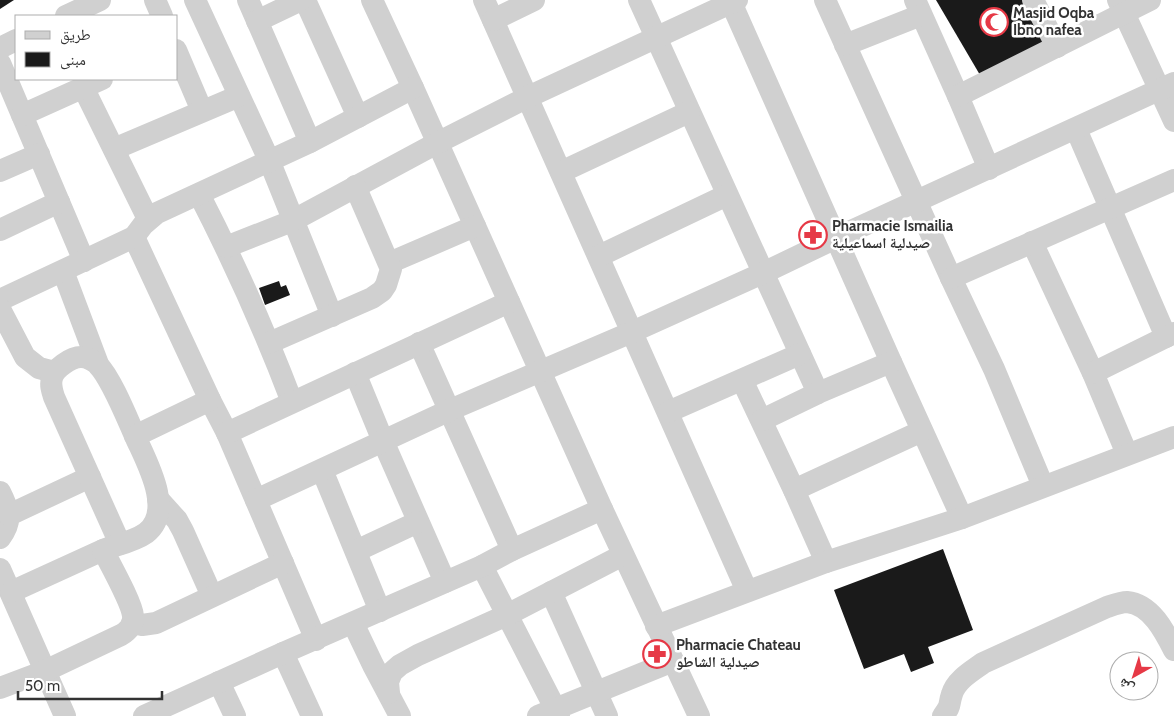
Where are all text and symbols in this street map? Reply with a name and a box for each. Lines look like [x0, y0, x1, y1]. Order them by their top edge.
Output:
place label: Masjid Oqba Ibno nafea [1013, 4, 1095, 39]
mosque icon: Masjid Oqba Ibno nafea [979, 7, 1009, 37]
legend [15, 15, 178, 80]
text: طريق [60, 26, 91, 45]
text: مبنى [60, 51, 86, 70]
place label: Pharmacie Ismailia صيدلية اسماعيلية [832, 217, 954, 252]
pharmacy icon: Pharmacie Ismailia صيدلية اسماعيلية [798, 220, 828, 250]
place label: Pharmacie Chateau صيدلية الشاطو [676, 636, 801, 671]
pharmacy icon: Pharmacie Chateau صيدلية الشاطو [642, 639, 672, 669]
north arrow [1109, 651, 1159, 701]
scale bar [18, 668, 161, 700]
text: ش [1114, 674, 1137, 698]
text: 50 m [25, 677, 60, 695]

